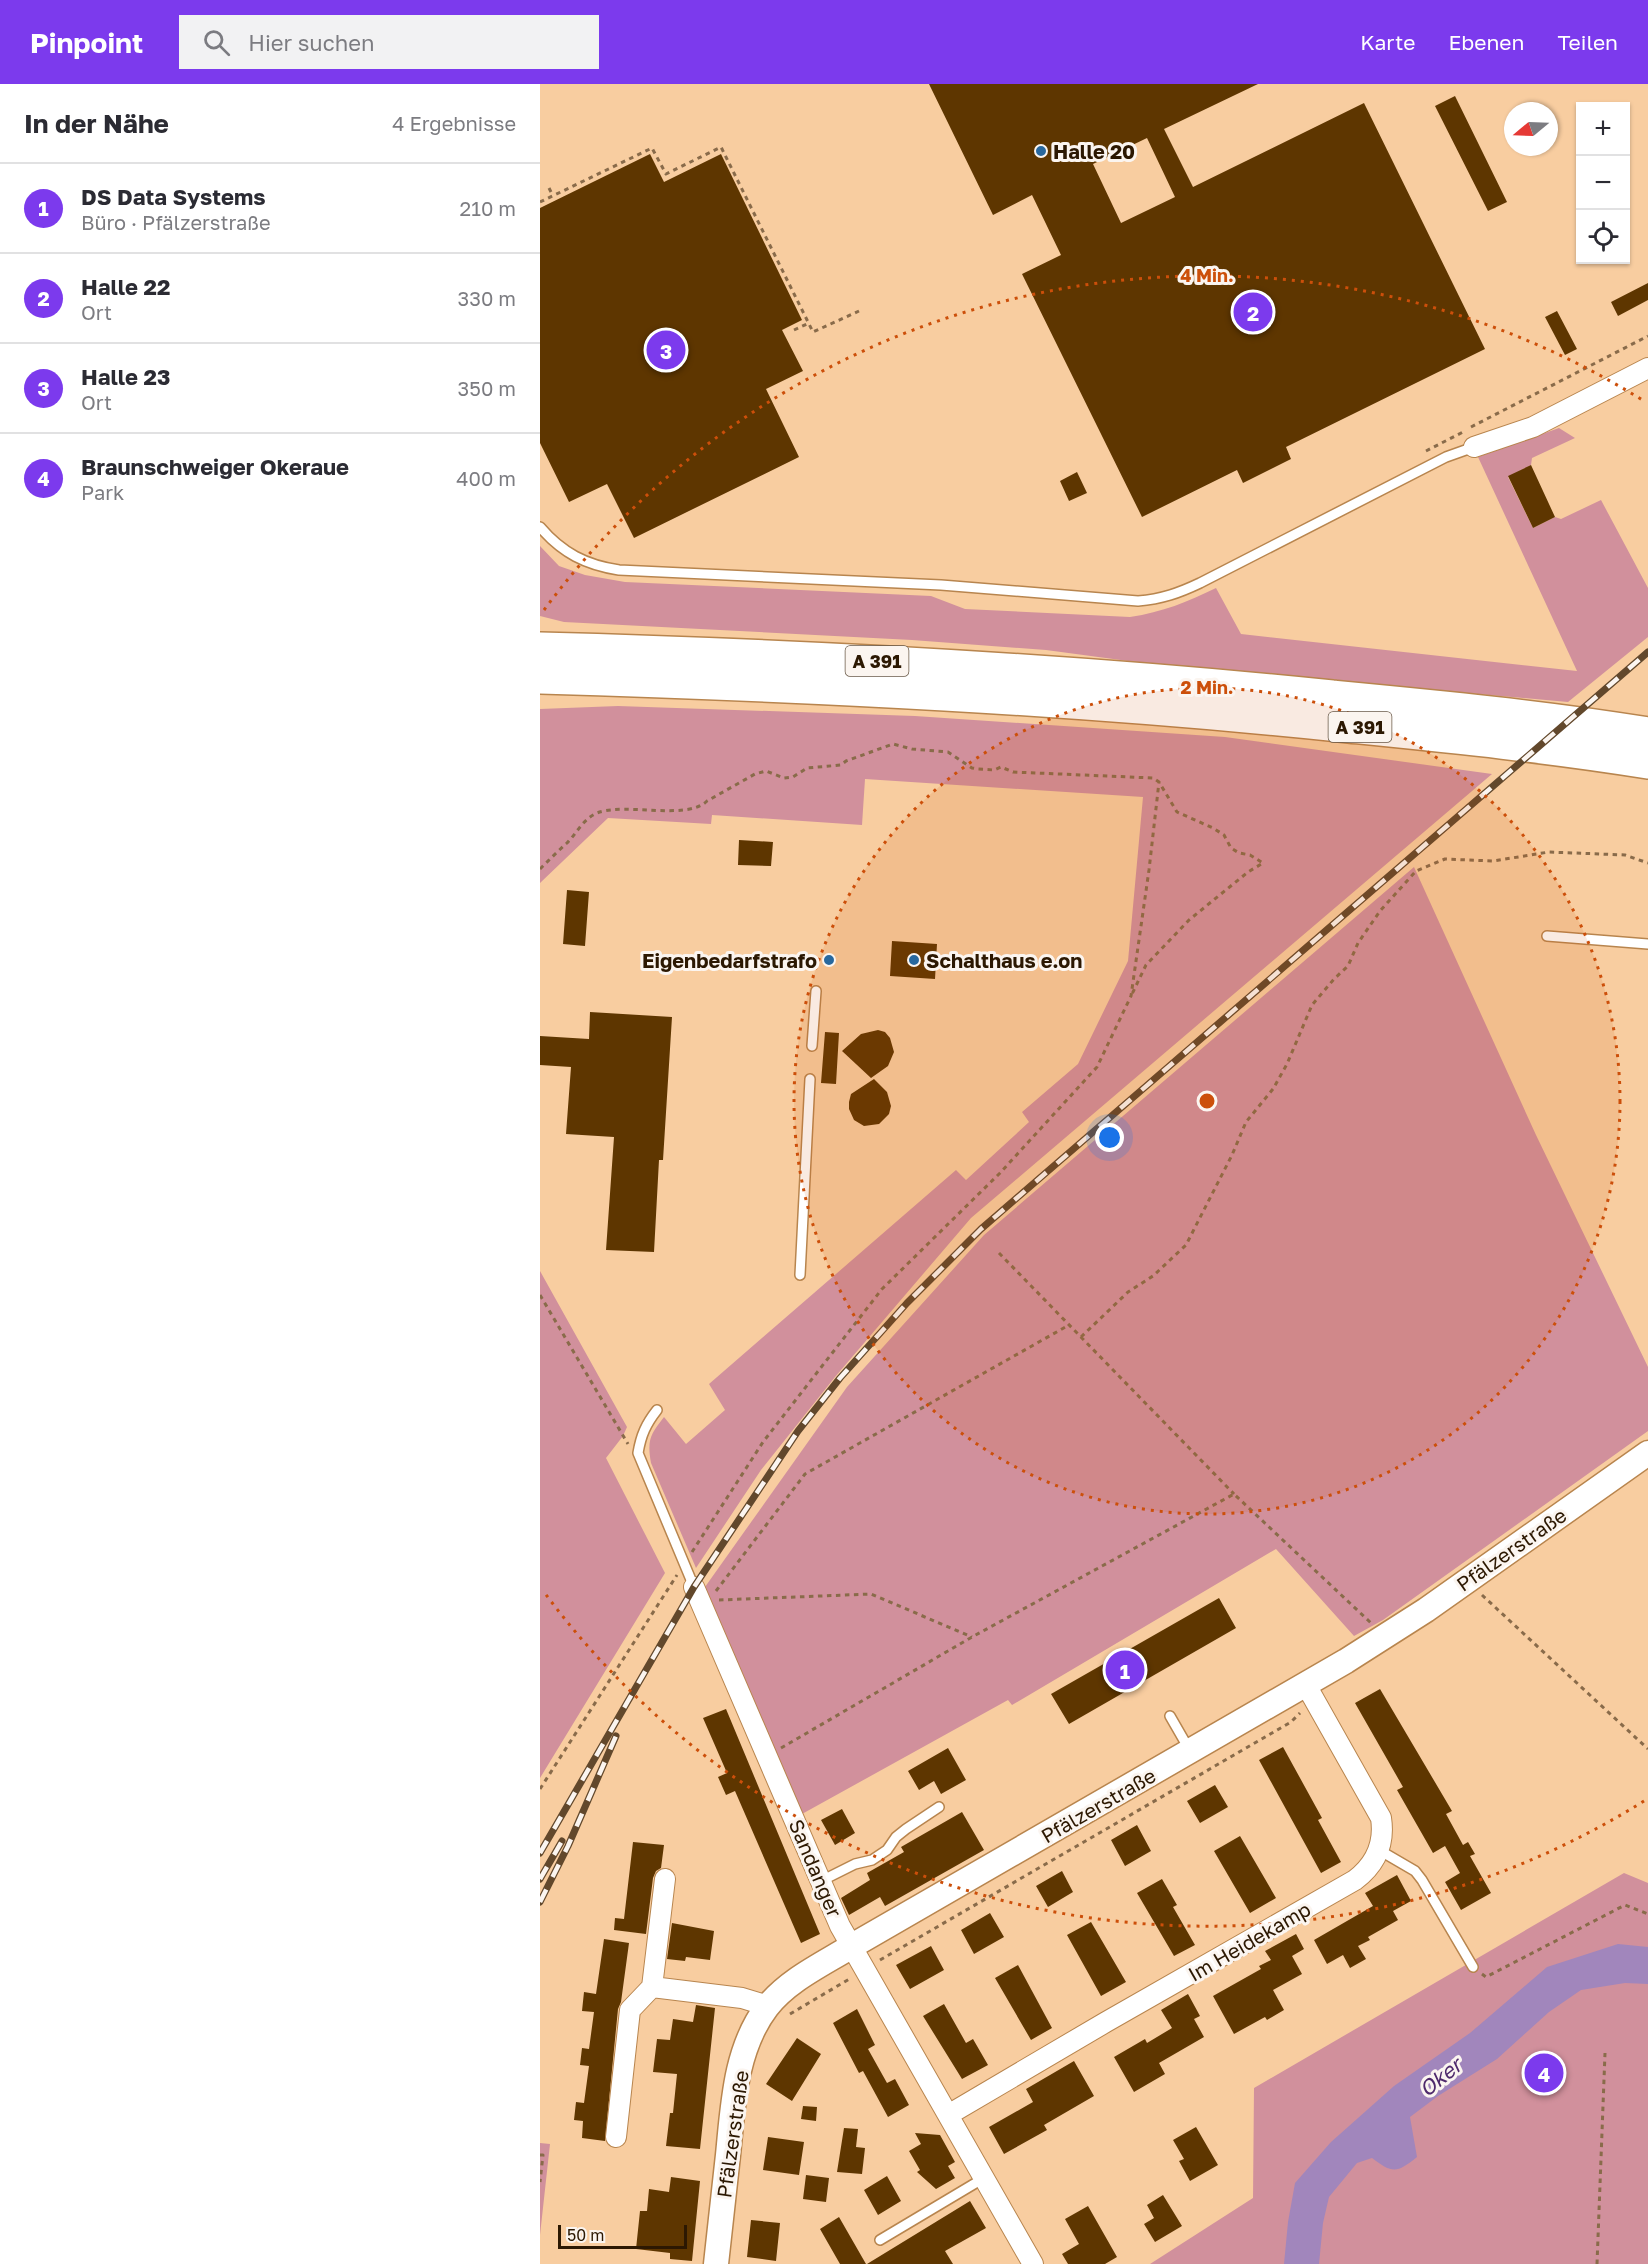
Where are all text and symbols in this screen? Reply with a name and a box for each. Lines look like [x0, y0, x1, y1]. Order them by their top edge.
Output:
search box [179, 15, 599, 69]
text: Pinpoint [30, 26, 143, 59]
icon: search [200, 26, 233, 59]
text: Hier suchen [248, 29, 374, 56]
text: Karte [1360, 29, 1416, 55]
text: Ebenen [1449, 29, 1524, 55]
text: Teilen [1557, 29, 1618, 55]
north arrow [1504, 102, 1558, 156]
map controls [1576, 102, 1630, 264]
button: + [1576, 102, 1630, 156]
text: In der Nähe [24, 108, 169, 139]
text: 4 Ergebnisse [392, 111, 516, 135]
place label: Halle 20 [1053, 139, 1135, 163]
marker: Halle 20 [1034, 144, 1048, 158]
button: − [1576, 156, 1630, 210]
text: DS Data Systems [81, 183, 266, 210]
text: 1 [38, 196, 49, 220]
text: 210 m [460, 196, 516, 220]
text: Büro · Pfälzerstraße [81, 210, 271, 234]
button: locate [1576, 210, 1630, 264]
text: 4 Min. [1180, 264, 1234, 286]
text: Halle 22 [81, 273, 170, 300]
text: 2 [37, 286, 50, 310]
text: 330 m [458, 286, 516, 310]
pin: 2 [1234, 290, 1272, 334]
text: Ort [81, 300, 112, 324]
pin: 3 [646, 328, 686, 372]
text: Halle 23 [81, 363, 170, 390]
text: 3 [37, 376, 50, 400]
text: 350 m [458, 376, 516, 400]
text: Ort [81, 390, 112, 414]
text: Braunschweiger Okeraue [81, 453, 349, 480]
text: 4 [37, 466, 50, 490]
text: 400 m [456, 466, 516, 490]
text: Park [81, 480, 124, 504]
road number: A 391 [846, 646, 908, 676]
text: 2 Min. [1180, 676, 1234, 698]
road number: A 391 [1328, 712, 1392, 742]
place label: Eigenbedarfstrafo [642, 948, 817, 972]
place label: Schalthaus e.on [926, 948, 1082, 972]
marker: Eigenbedarfstrafo [822, 953, 836, 967]
marker: Schalthaus e.on [907, 953, 921, 967]
centre of rings [1197, 1091, 1217, 1111]
your location [1095, 1123, 1124, 1152]
street label: Pfälzerstraße [1452, 1502, 1570, 1596]
pin: 1 [1106, 1648, 1144, 1692]
street label: Pfälzerstraße [1036, 1763, 1160, 1847]
street label: Sandanger [785, 1815, 847, 1921]
street label: Im Heidekamp [1183, 1896, 1315, 1986]
water label: Oker [1413, 2050, 1469, 2102]
pin: 4 [1524, 2050, 1564, 2096]
street label: Pfälzerstraße [711, 2069, 753, 2199]
scale bar [558, 2222, 687, 2250]
text: 50 m [567, 2225, 604, 2245]

